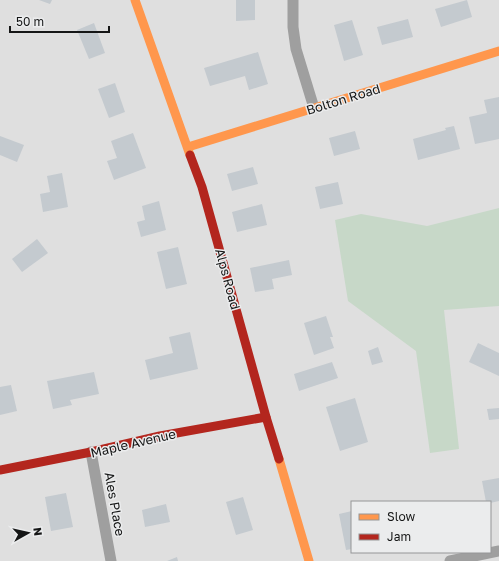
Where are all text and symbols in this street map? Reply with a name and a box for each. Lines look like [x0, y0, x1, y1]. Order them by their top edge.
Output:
scale bar [10, 8, 109, 34]
text: 50 m [16, 14, 44, 29]
street label: Bolton Road [304, 80, 382, 118]
street label: Alps Road [212, 247, 244, 311]
street label: Maple Avenue [89, 425, 177, 461]
street label: Ales Place [101, 471, 129, 537]
legend [351, 501, 491, 553]
text: Slow [387, 509, 415, 524]
north arrow [8, 513, 48, 553]
text: N [31, 526, 45, 537]
text: Jam [387, 529, 411, 544]

